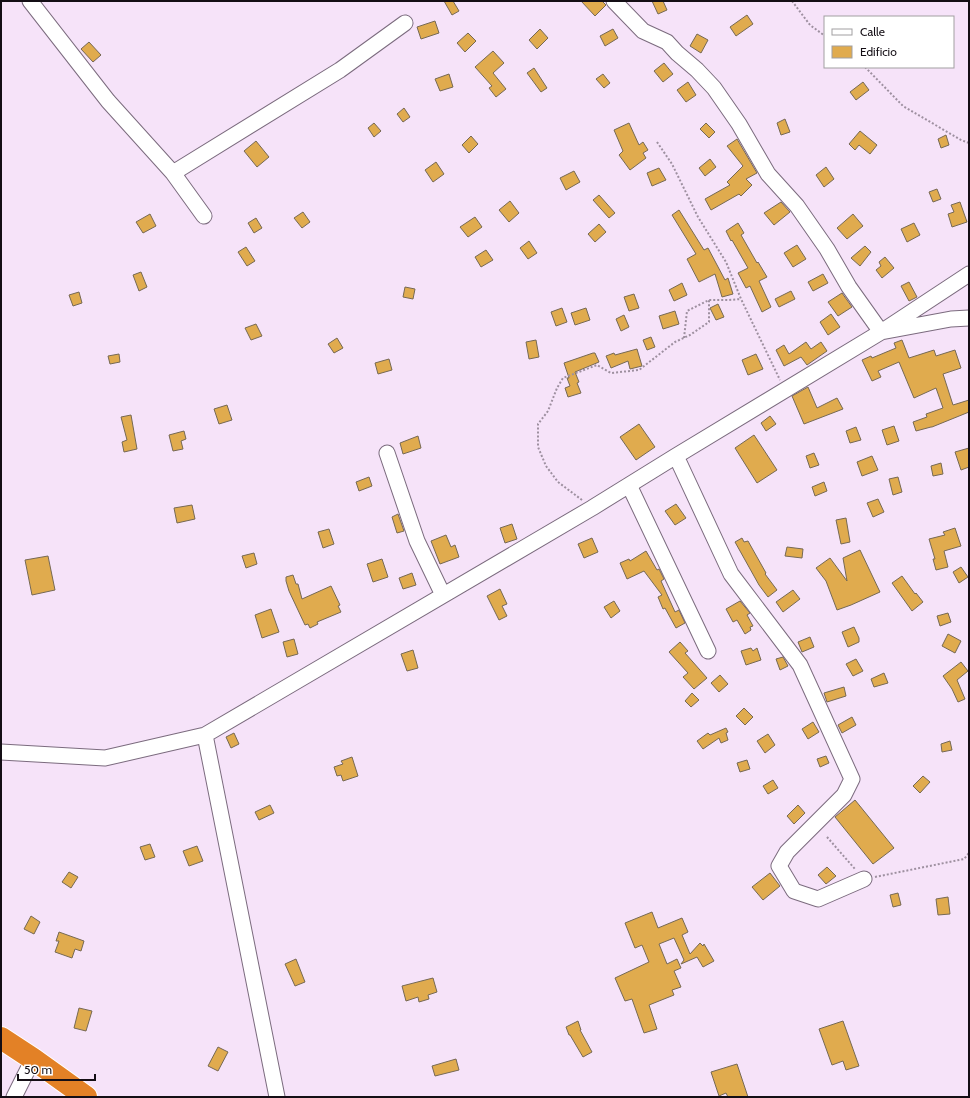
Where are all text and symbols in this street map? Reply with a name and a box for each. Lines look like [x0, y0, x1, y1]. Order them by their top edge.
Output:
legend [824, 16, 954, 68]
text: Calle [860, 24, 885, 39]
text: Edificio [860, 44, 897, 59]
scale bar [18, 1056, 95, 1082]
text: 50 m [24, 1062, 52, 1077]

